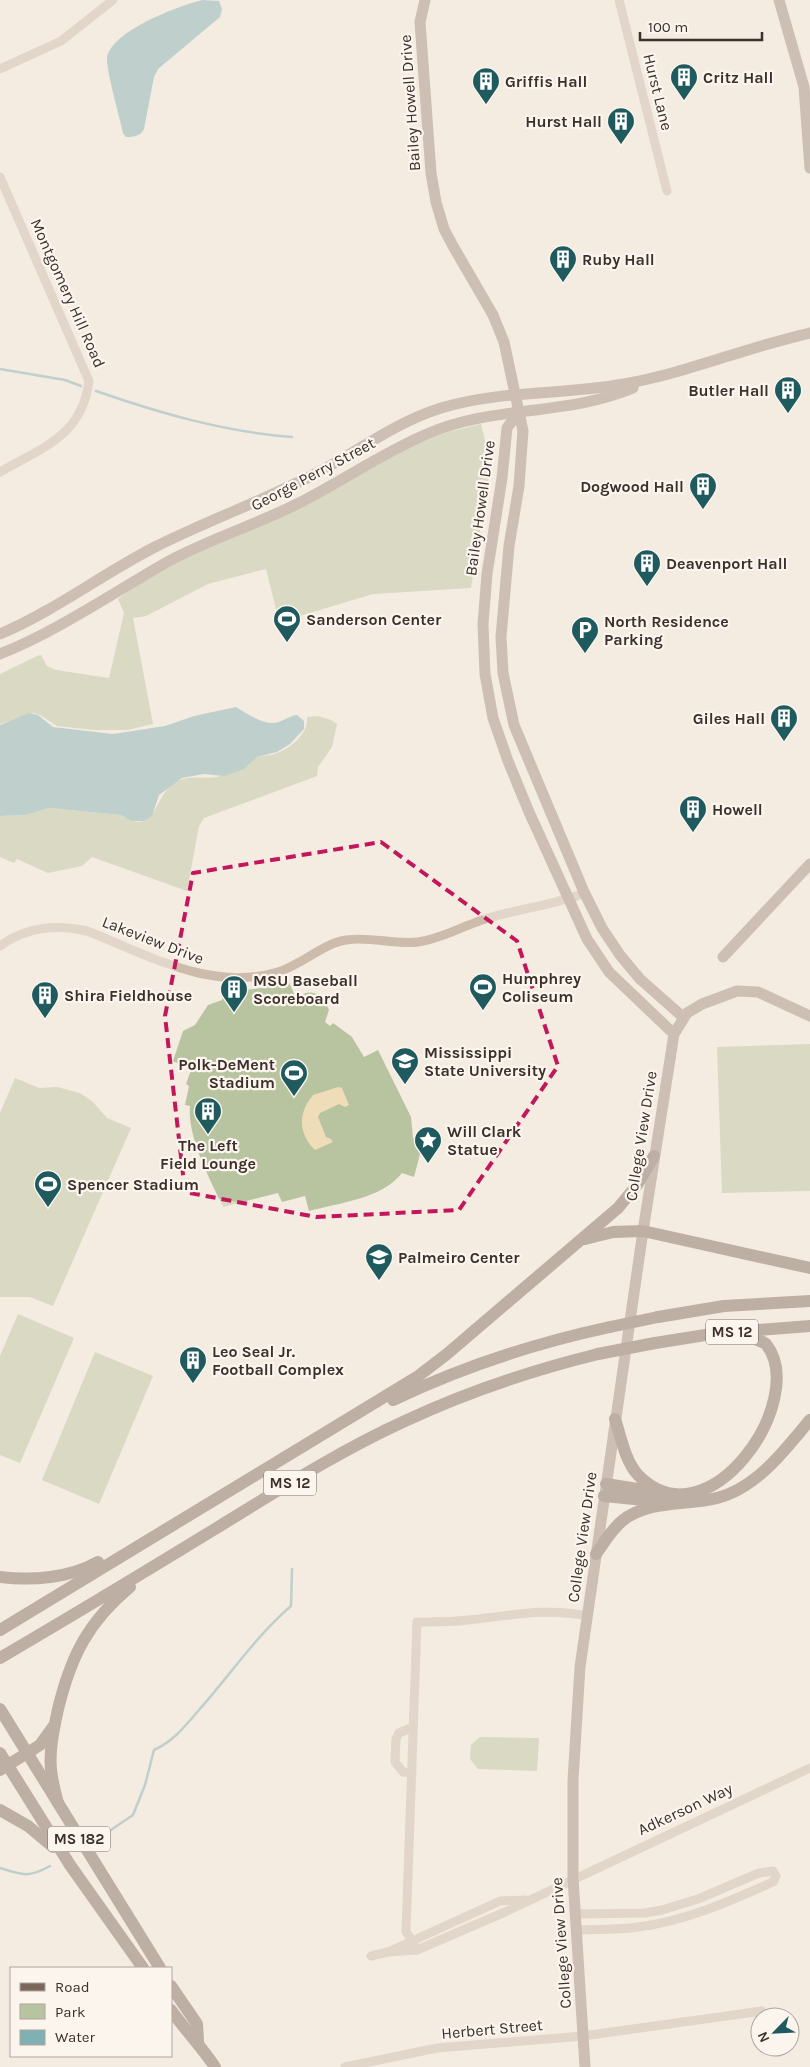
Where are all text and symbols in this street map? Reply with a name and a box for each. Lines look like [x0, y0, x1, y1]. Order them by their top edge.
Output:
scale bar [640, 10, 762, 42]
text: 100 m [648, 18, 688, 36]
street label: Bailey Howell Drive [396, 34, 424, 172]
street label: Hurst Lane [639, 52, 677, 132]
building icon: Critz Hall [669, 62, 699, 101]
building icon: Griffis Hall [471, 66, 501, 105]
place label: Critz Hall [703, 68, 773, 87]
place label: Griffis Hall [505, 72, 587, 91]
building icon: Hurst Hall [606, 106, 636, 145]
place label: Hurst Hall [525, 112, 602, 131]
street label: Montgomery Hill Road [27, 216, 109, 370]
building icon: Ruby Hall [548, 244, 578, 283]
place label: Ruby Hall [582, 250, 655, 269]
building icon: Butler Hall [773, 375, 803, 414]
place label: Butler Hall [688, 381, 769, 400]
street label: George Perry Street [248, 433, 378, 515]
street label: Bailey Howell Drive [461, 439, 499, 577]
building icon: Dogwood Hall [688, 471, 718, 510]
place label: Dogwood Hall [580, 477, 684, 496]
building icon: Deavenport Hall [632, 548, 662, 587]
place label: Deavenport Hall [666, 554, 787, 573]
sports icon: Sanderson Center [272, 604, 302, 643]
place label: Sanderson Center [306, 610, 442, 629]
place label: North Residence Parking [604, 612, 729, 649]
parking icon: North Residence Parking [570, 615, 600, 654]
building icon: Giles Hall [769, 703, 799, 742]
place label: Giles Hall [693, 709, 765, 728]
building icon: Howell [678, 794, 708, 833]
place label: Howell [712, 800, 763, 819]
street label: Lakeview Drive [100, 912, 206, 968]
place label: Humphrey Coliseum [502, 969, 581, 1006]
place label: MSU Baseball Scoreboard [253, 971, 358, 1008]
sports icon: Humphrey Coliseum [468, 972, 498, 1011]
building icon: MSU Baseball Scoreboard [219, 974, 249, 1013]
building icon: Shira Fieldhouse [30, 980, 60, 1019]
place label: Shira Fieldhouse [64, 986, 192, 1005]
place label: Mississippi State University [424, 1043, 546, 1080]
school or university icon: Mississippi State University [390, 1046, 420, 1085]
place label: Polk-DeMent Stadium [178, 1055, 275, 1092]
sports icon: Polk-DeMent Stadium [279, 1058, 309, 1097]
street label: College View Drive [621, 1070, 661, 1202]
building icon: The Left Field Lounge [193, 1096, 223, 1135]
place label: Will Clark Statue [447, 1122, 522, 1159]
place icon: Will Clark Statue [413, 1125, 443, 1164]
place label: The Left Field Lounge [160, 1136, 256, 1173]
sports icon: Spencer Stadium [33, 1169, 63, 1208]
place label: Spencer Stadium [67, 1175, 199, 1194]
school or university icon: Palmeiro Center [364, 1242, 394, 1281]
place label: Palmeiro Center [398, 1248, 520, 1267]
road number: MS 12 [706, 1320, 758, 1344]
place label: Leo Seal Jr. Football Complex [212, 1342, 344, 1379]
building icon: Leo Seal Jr. Football Complex [178, 1345, 208, 1384]
road number: MS 12 [264, 1470, 316, 1496]
street label: College View Drive [563, 1471, 601, 1603]
street label: Adkerson Way [635, 1779, 736, 1839]
road number: MS 182 [48, 1826, 110, 1852]
street label: College View Drive [547, 1877, 575, 2009]
legend [10, 1967, 172, 2057]
text: Road [55, 1978, 90, 1996]
text: Park [55, 2003, 85, 2021]
north arrow [750, 2007, 800, 2057]
street label: Herbert Street [440, 2015, 544, 2043]
text: Water [55, 2028, 96, 2046]
text: N [754, 2029, 773, 2045]

